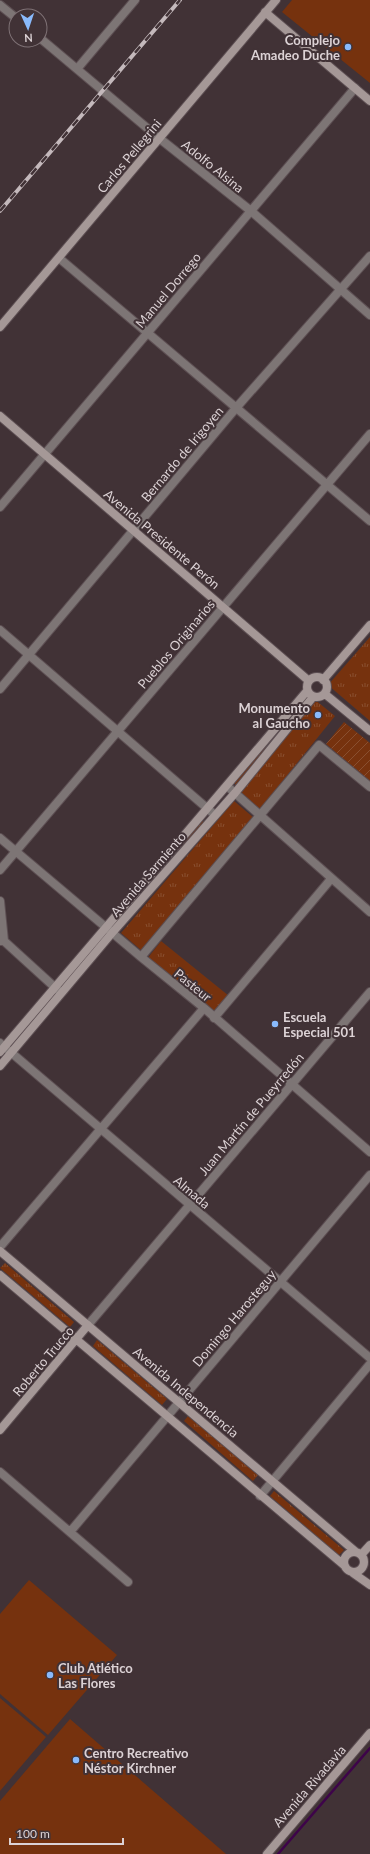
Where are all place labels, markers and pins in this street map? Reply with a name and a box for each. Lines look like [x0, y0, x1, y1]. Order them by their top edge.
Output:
place label: Complejo Amadeo Duche [250, 32, 341, 63]
marker: Complejo Amadeo Duche [343, 42, 353, 52]
place label: Monumento al Gaucho [238, 700, 311, 731]
marker: Monumento al Gaucho [313, 710, 323, 720]
place label: Escuela Especial 501 [283, 1009, 356, 1040]
marker: Escuela Especial 501 [270, 1019, 280, 1029]
place label: Club Atlético Las Flores [58, 1660, 133, 1691]
marker: Club Atlético Las Flores [45, 1670, 55, 1680]
place label: Centro Recreativo Néstor Kirchner [84, 1745, 189, 1776]
marker: Centro Recreativo Néstor Kirchner [71, 1755, 81, 1765]

